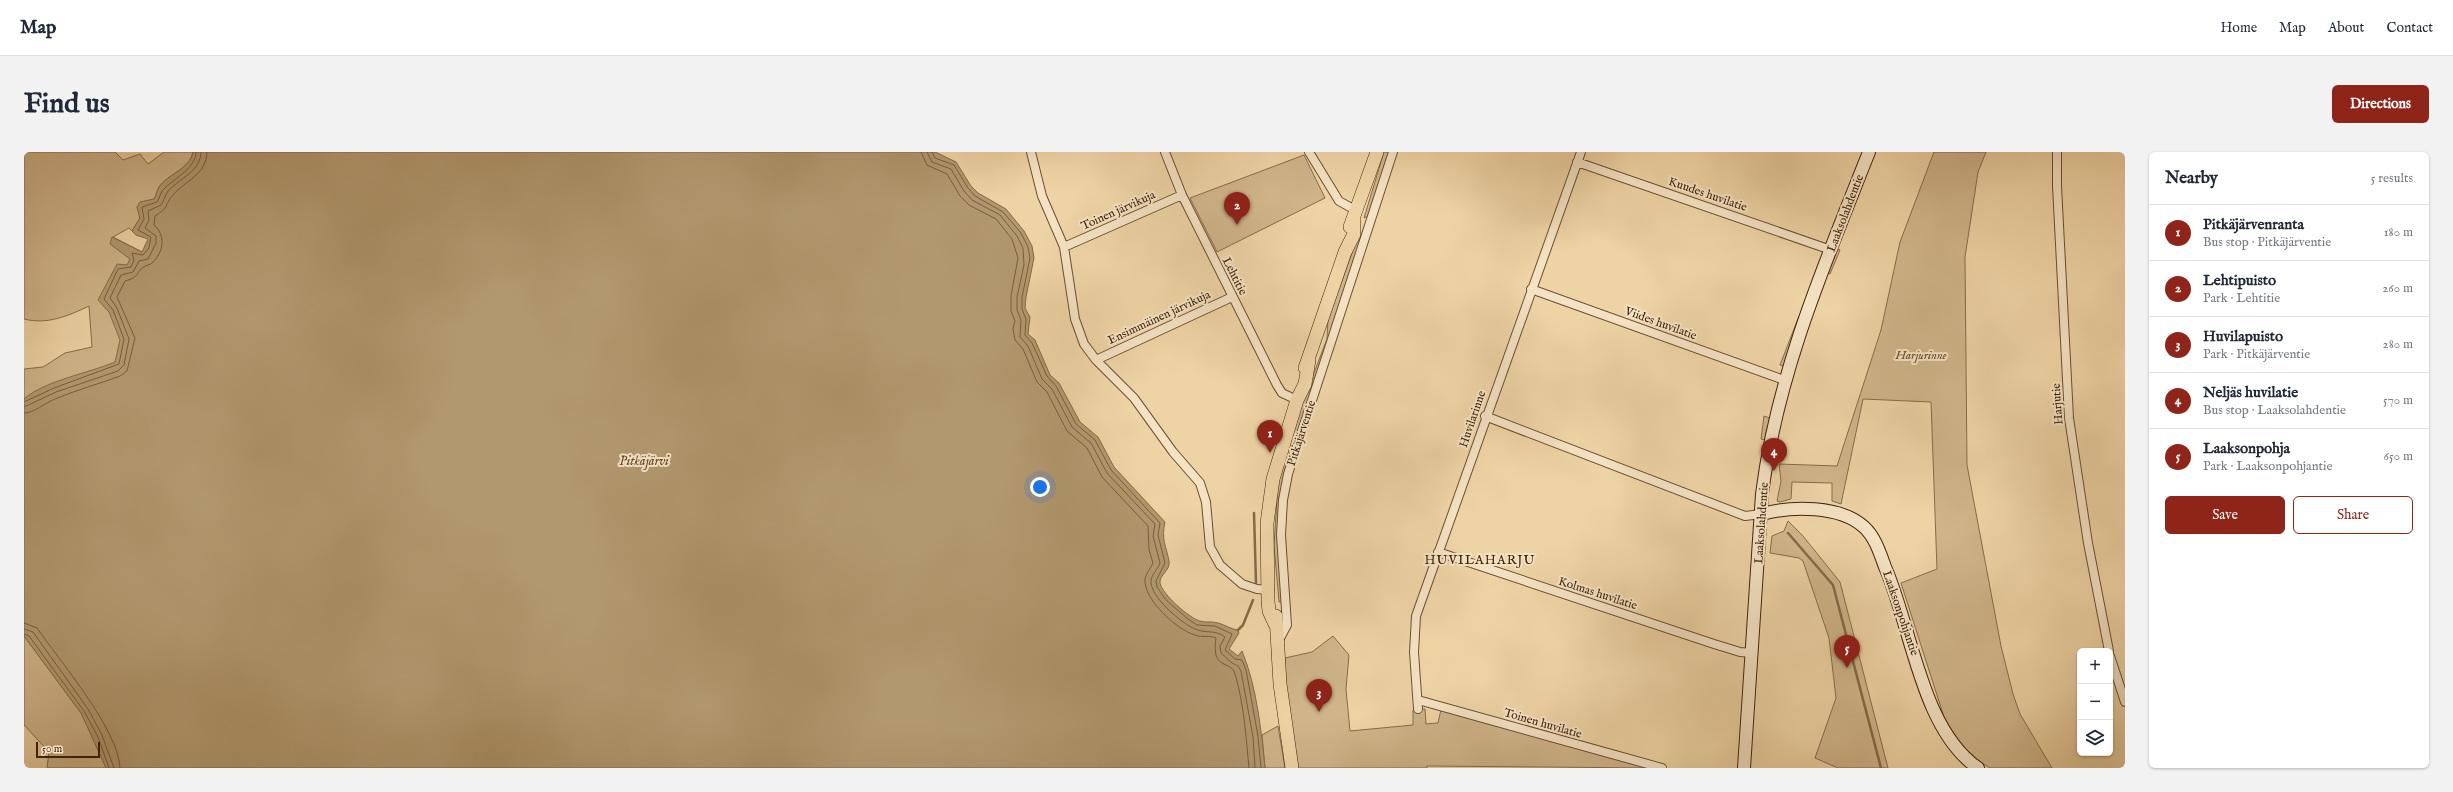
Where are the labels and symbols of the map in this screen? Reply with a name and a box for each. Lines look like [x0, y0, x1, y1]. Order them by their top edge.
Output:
street label: Laaksolahdentie [1824, 172, 1867, 254]
street label: Kuudes huvilatie [1667, 174, 1750, 215]
street label: Toinen järvikuja [1079, 187, 1158, 234]
pin: 2 [1224, 192, 1250, 225]
street label: Lehtitie [1219, 255, 1251, 298]
street label: Ensimmäinen järvikuja [1105, 287, 1214, 348]
street label: Viides huvilatie [1622, 303, 1699, 344]
park label: Harjurinne [1894, 348, 1947, 363]
street label: Harjutie [2049, 382, 2066, 425]
street label: Huvilarinne [1456, 388, 1489, 450]
street label: Pitkäjärventie [1284, 398, 1319, 468]
pin: 1 [1257, 420, 1283, 453]
pin: 4 [1761, 438, 1787, 471]
water label: Pitkäjärvi [619, 453, 670, 470]
your location [1030, 477, 1050, 497]
street label: Laaksolahdentie [1751, 481, 1772, 564]
district label: HUVILAHARJU [1424, 552, 1536, 569]
street label: Laaksonpohjantie [1878, 569, 1922, 658]
street label: Kolmas huvilatie [1557, 574, 1640, 613]
pin: 5 [1834, 635, 1860, 668]
pin: 3 [1306, 679, 1332, 712]
street label: Toinen huvilatie [1502, 705, 1584, 742]
scale bar [36, 740, 100, 759]

